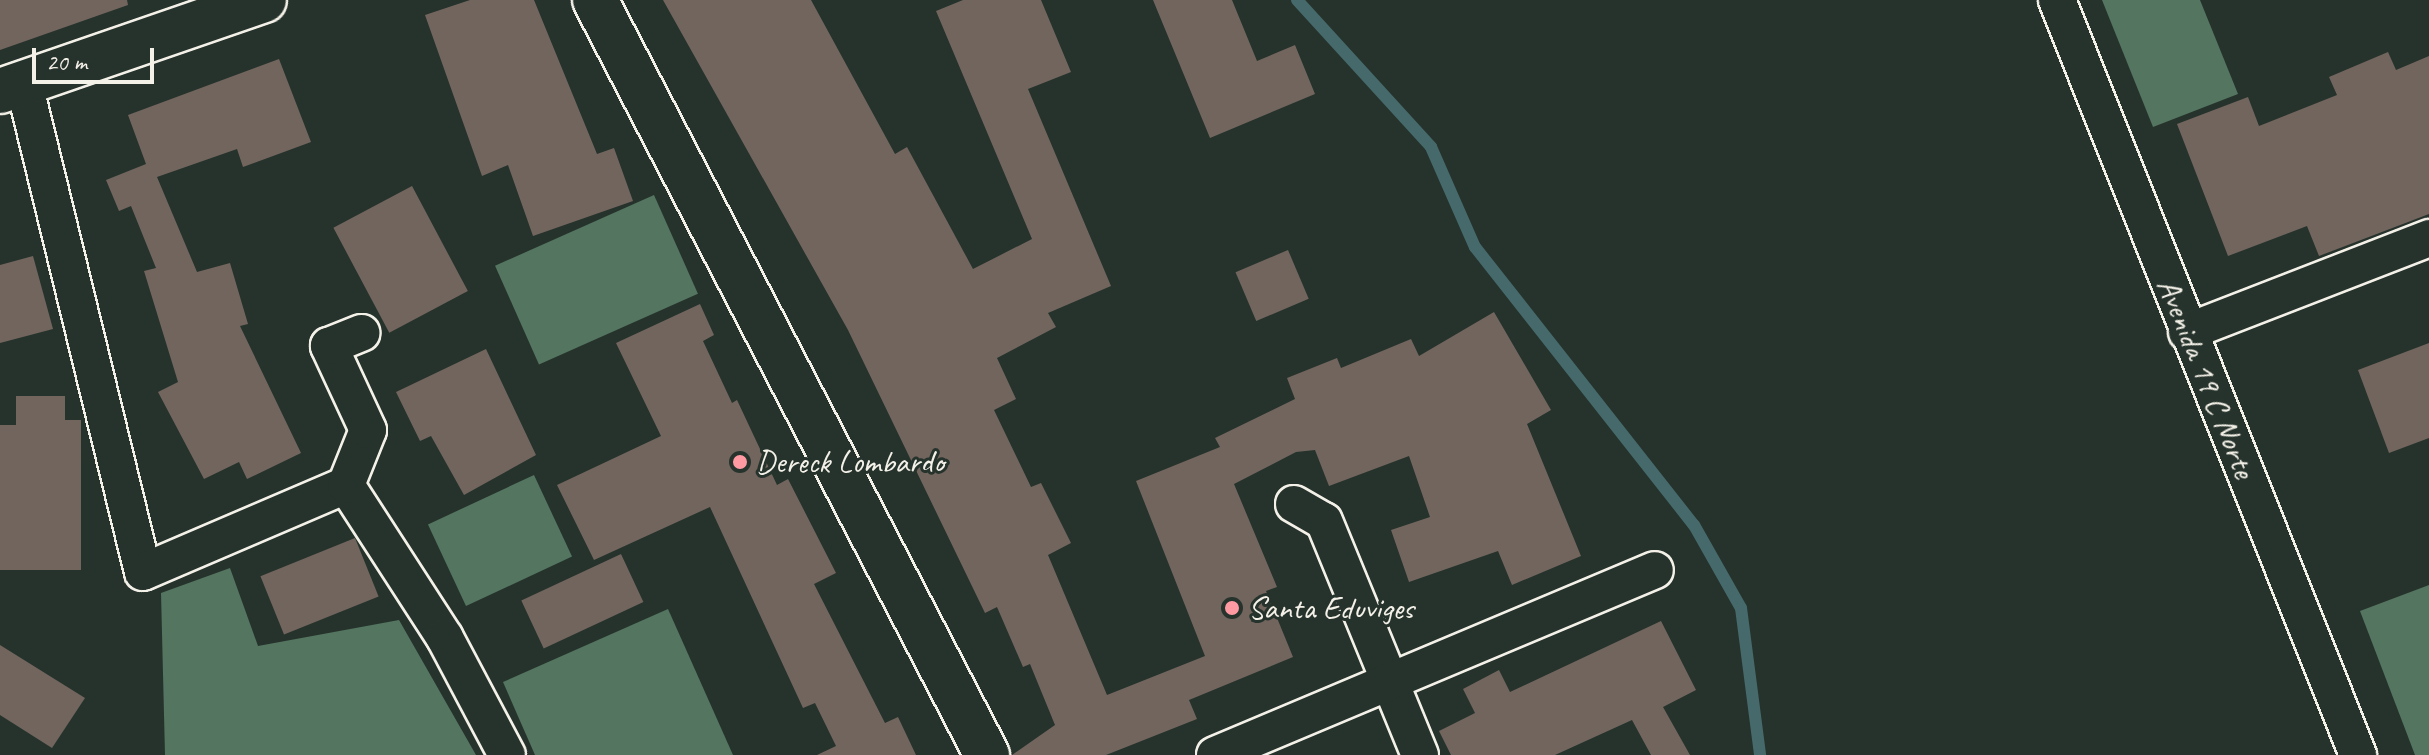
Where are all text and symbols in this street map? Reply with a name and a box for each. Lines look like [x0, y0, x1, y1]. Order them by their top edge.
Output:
scale bar [36, 32, 158, 82]
text: 20 m [46, 47, 87, 77]
street label: Avenida 19 C Norte [2148, 272, 2264, 484]
place label: Dereck Lombardo [756, 443, 943, 481]
marker: Dereck Lombardo [731, 453, 749, 471]
place label: Santa Eduviges [1248, 589, 1413, 627]
marker: Santa Eduviges [1223, 599, 1241, 617]

